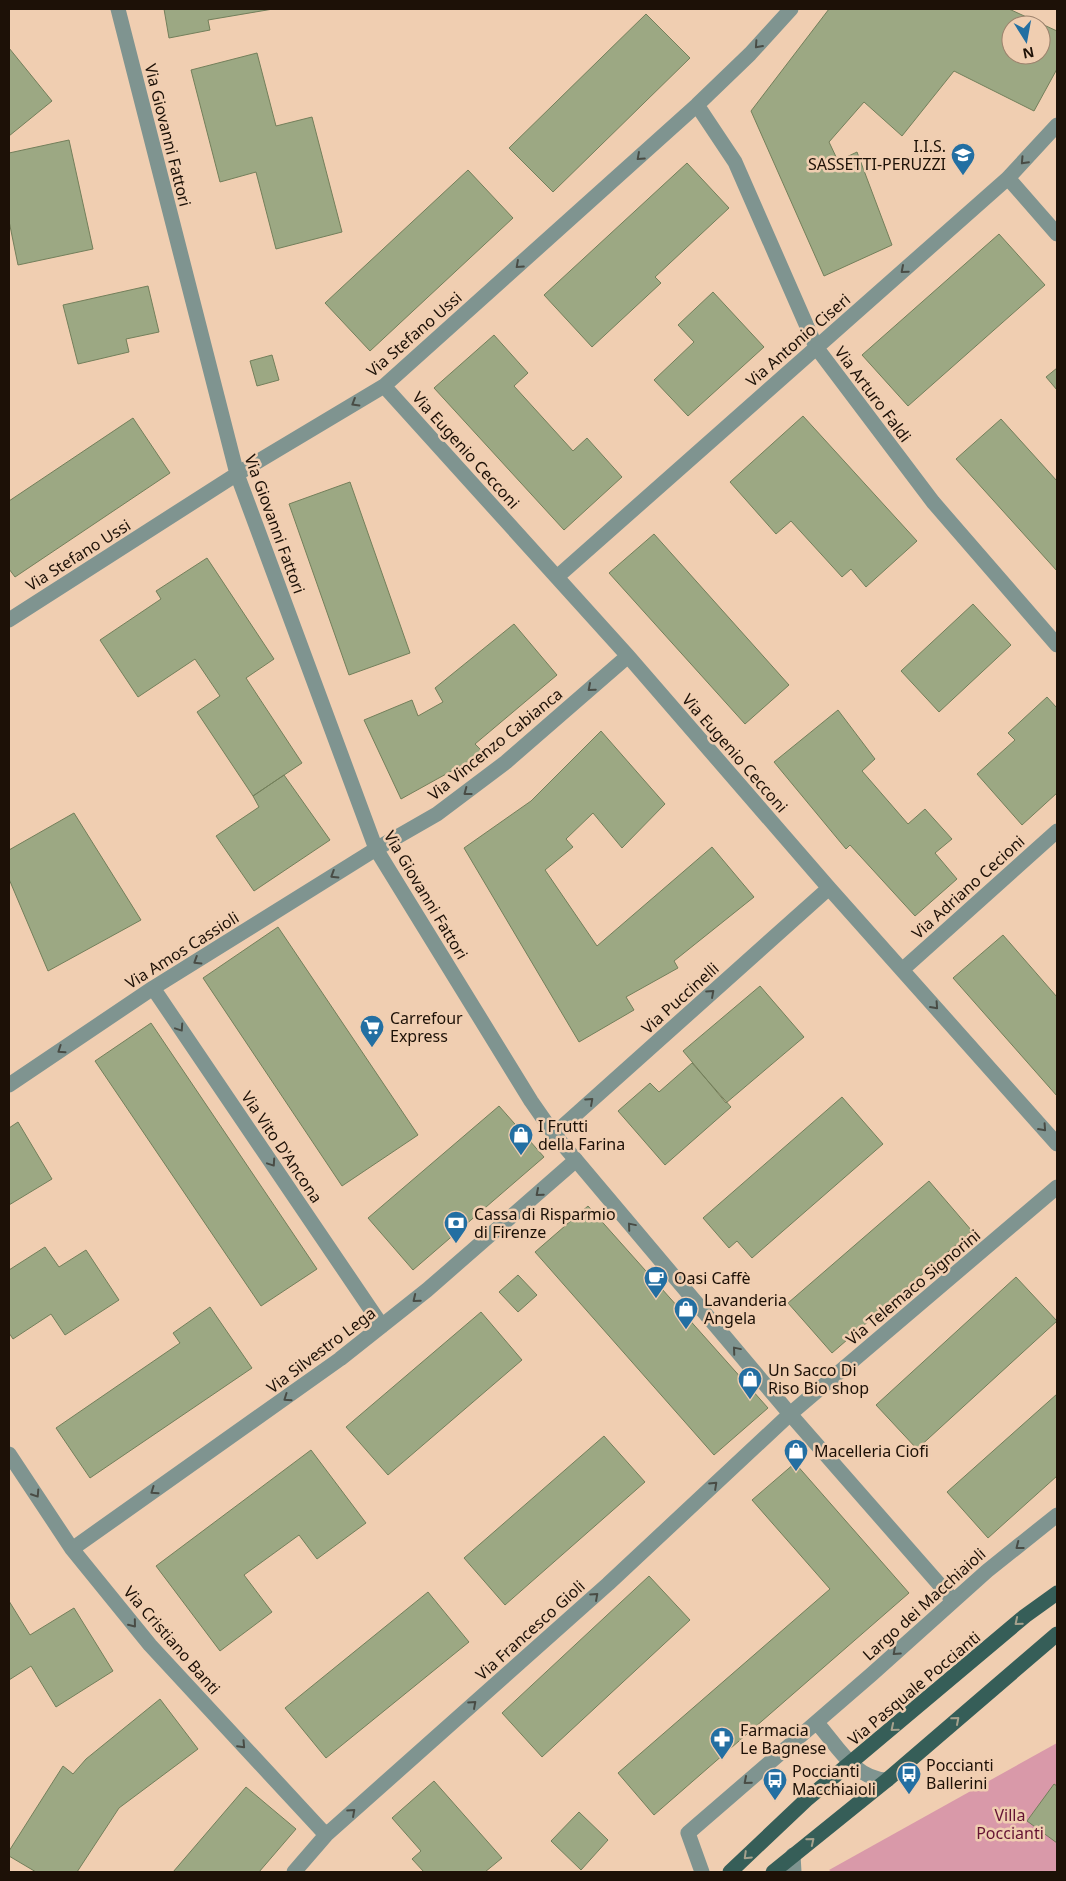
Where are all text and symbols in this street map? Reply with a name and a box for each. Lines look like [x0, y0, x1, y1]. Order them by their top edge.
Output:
north arrow [1001, 15, 1051, 65]
one-way arrow [755, 40, 764, 49]
text: N [1021, 43, 1036, 64]
street label: Via Giovanni Fattori [140, 61, 196, 209]
place label: I.I.S. SASSETTI-PERUZZI [808, 135, 946, 175]
school or university icon: I.I.S. SASSETTI-PERUZZI [950, 142, 976, 176]
one-way arrow [637, 151, 646, 160]
one-way arrow [1021, 156, 1030, 165]
one-way arrow [516, 259, 525, 268]
one-way arrow [900, 265, 909, 274]
street label: Via Stefano Ussi [362, 286, 466, 382]
street label: Via Antonio Ciseri [741, 288, 855, 392]
street label: Via Arturo Faldi [830, 342, 916, 446]
street label: Via Eugenio Cecconi [407, 387, 525, 513]
one-way arrow [352, 397, 361, 407]
street label: Via Giovanni Fattori [240, 451, 310, 597]
street label: Via Stefano Ussi [21, 514, 135, 596]
street label: Via Vincenzo Cabianca [423, 683, 567, 805]
one-way arrow [588, 683, 597, 692]
street label: Via Eugenio Cecconi [677, 689, 793, 817]
one-way arrow [463, 786, 473, 795]
street label: Via Giovanni Fattori [379, 827, 473, 963]
street label: Via Adriano Cecioni [907, 830, 1029, 944]
one-way arrow [331, 868, 340, 878]
street label: Via Amos Cassioli [121, 906, 243, 994]
one-way arrow [193, 954, 202, 964]
street label: Via Puccinelli [637, 957, 723, 1039]
one-way arrow [706, 990, 715, 999]
one-way arrow [929, 1001, 938, 1010]
place label: Carrefour Express [390, 1007, 463, 1047]
supermarket icon: Carrefour Express [359, 1014, 385, 1048]
one-way arrow [174, 1023, 183, 1032]
one-way arrow [57, 1044, 66, 1053]
street label: Via Vito D'Ancona [236, 1087, 328, 1207]
one-way arrow [585, 1098, 594, 1107]
place label: I Frutti della Farina [538, 1115, 625, 1155]
shop icon: I Frutti della Farina [508, 1122, 534, 1156]
one-way arrow [1037, 1122, 1046, 1131]
one-way arrow [266, 1157, 275, 1167]
one-way arrow [536, 1187, 545, 1195]
place label: Cassa di Risparmio di Firenze [474, 1203, 616, 1243]
bank icon: Cassa di Risparmio di Firenze [443, 1210, 469, 1244]
one-way arrow [629, 1223, 637, 1232]
street label: Via Telemaco Signorini [841, 1224, 985, 1350]
cafe icon: Oasi Caffè [643, 1265, 669, 1299]
place label: Oasi Caffè [674, 1267, 751, 1289]
place label: Lavanderia Angela [704, 1289, 787, 1329]
one-way arrow [413, 1293, 422, 1301]
shop icon: Lavanderia Angela [673, 1296, 699, 1330]
street label: Via Silvestro Lega [262, 1302, 380, 1398]
one-way arrow [733, 1346, 742, 1355]
place label: Un Sacco Di Riso Bio shop [768, 1359, 869, 1399]
shop icon: Un Sacco Di Riso Bio shop [737, 1366, 763, 1400]
one-way arrow [283, 1392, 293, 1401]
shop icon: Macelleria Ciofi [783, 1438, 809, 1472]
place label: Macelleria Ciofi [814, 1440, 929, 1462]
one-way arrow [708, 1482, 717, 1491]
one-way arrow [150, 1485, 160, 1494]
one-way arrow [29, 1489, 39, 1498]
one-way arrow [1016, 1540, 1025, 1548]
street label: Largo dei Macchiaioli [858, 1543, 990, 1665]
street label: Via Francesco Gioli [471, 1575, 589, 1685]
street label: Via Cristiano Banti [119, 1581, 225, 1699]
one-way arrow [589, 1593, 598, 1602]
one-way arrow [1015, 1617, 1024, 1625]
one-way arrow [127, 1619, 136, 1628]
street label: Via Pasquale Poccianti [843, 1626, 985, 1750]
one-way arrow [893, 1646, 902, 1655]
one-way arrow [468, 1701, 477, 1710]
one-way arrow [950, 1717, 959, 1726]
place label: Farmacia Le Bagnese [740, 1719, 826, 1759]
one-way arrow [891, 1722, 900, 1731]
pharmacy icon: Farmacia Le Bagnese [709, 1726, 735, 1760]
one-way arrow [236, 1739, 245, 1748]
place label: Poccianti Ballerini [926, 1754, 994, 1794]
place label: Poccianti Macchiaioli [792, 1760, 876, 1800]
bus stop icon: Poccianti Ballerini [896, 1761, 922, 1795]
bus stop icon: Poccianti Macchiaioli [762, 1767, 788, 1801]
one-way arrow [744, 1776, 753, 1784]
park label: Villa Poccianti [976, 1804, 1044, 1844]
one-way arrow [346, 1809, 355, 1818]
one-way arrow [805, 1838, 814, 1846]
one-way arrow [743, 1850, 752, 1859]

